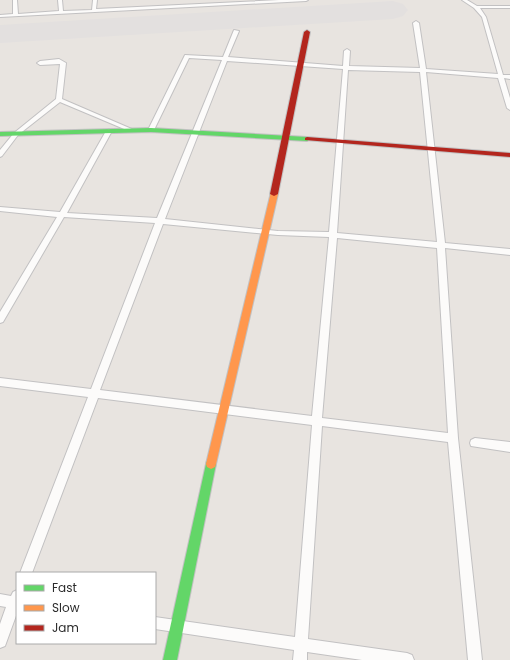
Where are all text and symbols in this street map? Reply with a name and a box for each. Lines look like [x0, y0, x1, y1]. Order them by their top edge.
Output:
legend [16, 572, 156, 644]
text: Fast [52, 579, 77, 596]
text: Slow [52, 599, 80, 616]
text: Jam [52, 619, 79, 636]

